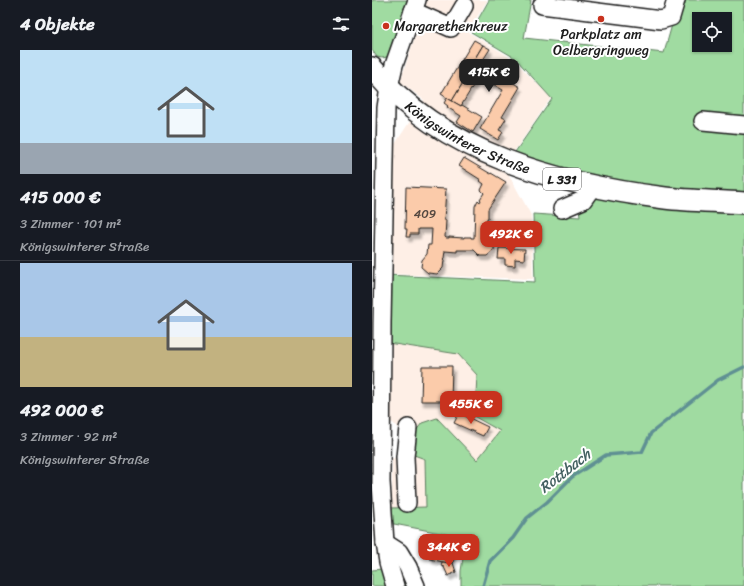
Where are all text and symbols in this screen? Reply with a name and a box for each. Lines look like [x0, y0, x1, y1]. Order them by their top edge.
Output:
text: 4 Objekte [20, 9, 95, 39]
map controls [692, 12, 732, 52]
button: locate [692, 12, 732, 52]
icon: filters [330, 13, 352, 35]
place label: Margarethenkreuz [394, 14, 508, 39]
marker: Parkplatz am Oelbergringweg [596, 14, 606, 24]
marker: Margarethenkreuz [381, 21, 391, 31]
place label: Parkplatz am Oelbergringweg [553, 22, 649, 63]
pin: 415K € [456, 59, 522, 93]
text: 415K € [468, 60, 510, 83]
icon: home [150, 76, 222, 148]
street label: Königswinterer Straße [399, 95, 534, 181]
road number: L 331 [543, 168, 581, 190]
text: 415 000 € [20, 182, 101, 212]
house number: 409 [414, 203, 436, 225]
text: 3 Zimmer · 101 m² [20, 212, 121, 235]
pin: 492K € [478, 221, 544, 255]
text: 492K € [489, 222, 533, 245]
text: Königswinterer Straße [20, 235, 149, 258]
icon: home [150, 289, 222, 361]
pin: 455K € [438, 391, 504, 425]
text: 455K € [449, 392, 493, 415]
text: 492 000 € [20, 395, 103, 425]
text: 3 Zimmer · 92 m² [20, 425, 117, 448]
water label: Rottbach [533, 442, 598, 500]
text: Königswinterer Straße [20, 448, 149, 471]
pin: 344K € [416, 534, 482, 568]
text: 344K € [427, 535, 471, 558]

